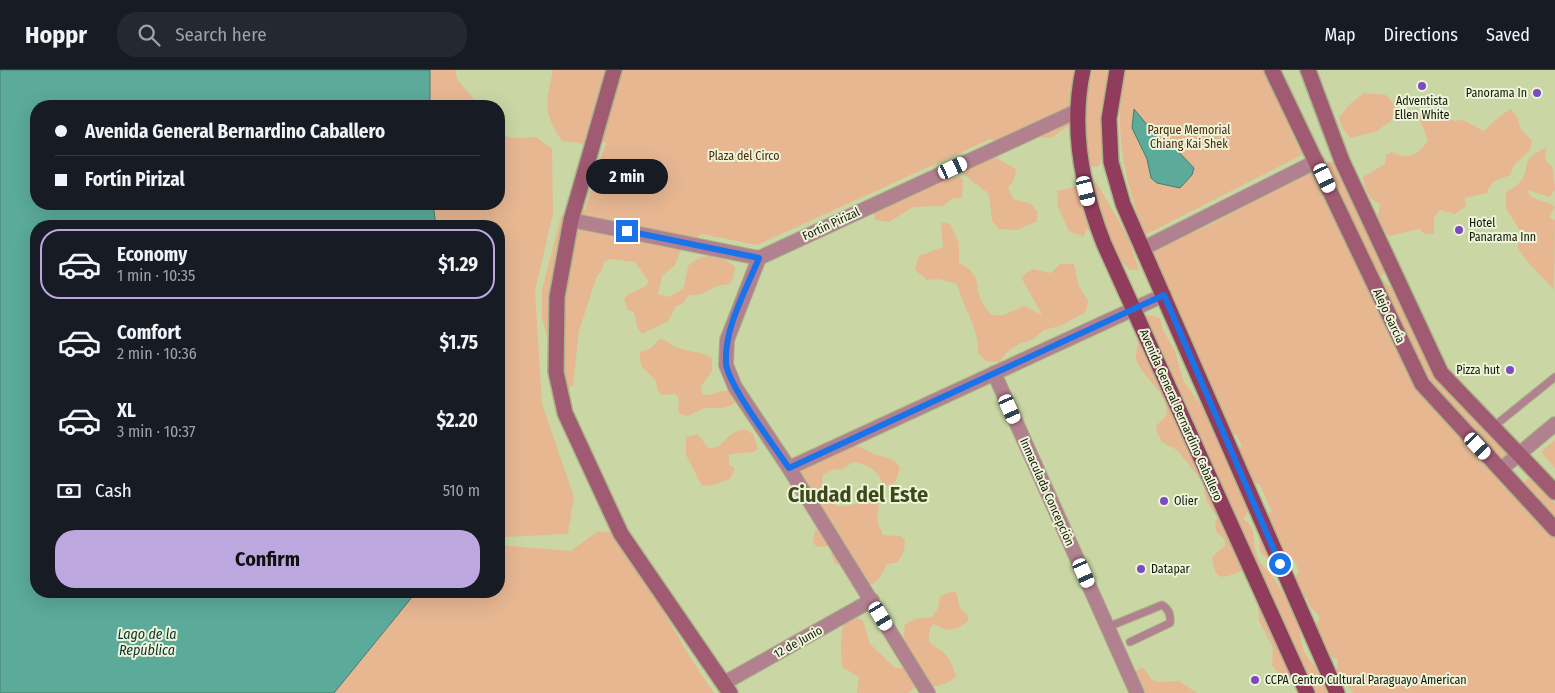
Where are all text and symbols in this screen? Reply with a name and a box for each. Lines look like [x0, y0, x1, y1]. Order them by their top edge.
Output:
search box [117, 12, 467, 57]
text: Hoppr [25, 21, 87, 49]
icon: search [135, 21, 163, 49]
text: Search here [175, 23, 267, 46]
text: Map [1324, 24, 1356, 46]
text: Directions [1384, 24, 1458, 46]
text: Saved [1486, 24, 1530, 46]
marker: Adventista Ellen White [1416, 80, 1428, 92]
place label: Panorama In [1466, 86, 1527, 100]
marker: Panorama In [1531, 87, 1543, 99]
place label: Adventista Ellen White [1395, 94, 1450, 122]
text: Avenida General Bernardino Caballero [85, 120, 385, 143]
park label: Parque Memorial Chiang Kai Shek [1148, 123, 1230, 151]
park label: Plaza del Circo [709, 149, 779, 163]
car [936, 155, 969, 181]
callout: 2 min [586, 159, 668, 194]
car [1311, 161, 1338, 195]
text: 2 min [609, 167, 645, 186]
text: Fortín Pirizal [85, 168, 185, 191]
car [1075, 175, 1096, 207]
street label: Fortín Pirizal [800, 205, 862, 243]
place label: Hotel Panarama Inn [1469, 216, 1536, 244]
route end [616, 220, 638, 242]
marker: Hotel Panarama Inn [1453, 224, 1465, 236]
icon: car [57, 242, 102, 287]
text: Economy [117, 243, 187, 266]
text: $1.29 [438, 253, 478, 276]
text: 1 min · 10:35 [117, 266, 195, 285]
street label: Alejo García [1370, 287, 1408, 345]
icon: car [57, 320, 102, 365]
text: Comfort [117, 321, 181, 344]
street label: Avenida General Bernardino Caballero [1137, 327, 1225, 503]
text: $1.75 [440, 331, 478, 354]
text: 2 min · 10:36 [117, 344, 197, 363]
place label: Pizza hut [1456, 363, 1500, 377]
marker: Pizza hut [1504, 364, 1516, 376]
car [997, 392, 1022, 426]
icon: car [57, 398, 102, 443]
text: XL [117, 399, 136, 422]
text: $2.20 [436, 409, 478, 432]
text: 3 min · 10:37 [117, 422, 195, 441]
car [1462, 430, 1493, 462]
street label: Inmaculada Concepción [1017, 436, 1077, 548]
icon: cash [55, 477, 83, 505]
text: Cash [95, 479, 132, 502]
text: 510 m [443, 481, 480, 500]
district label: Ciudad del Este [788, 481, 928, 508]
place label: Olier [1174, 494, 1199, 508]
marker: Olier [1158, 495, 1170, 507]
button: Confirm [55, 530, 480, 588]
route start [1269, 553, 1291, 575]
car [1071, 556, 1096, 590]
place label: Datapar [1151, 562, 1191, 576]
marker: Datapar [1135, 563, 1147, 575]
car [866, 599, 895, 633]
street label: 12 de Junio [771, 623, 825, 661]
water label: Lago de la República [117, 626, 177, 659]
place label: CCPA Centro Cultural Paraguayo American [1265, 673, 1467, 687]
marker: CCPA Centro Cultural Paraguayo American [1249, 674, 1261, 686]

